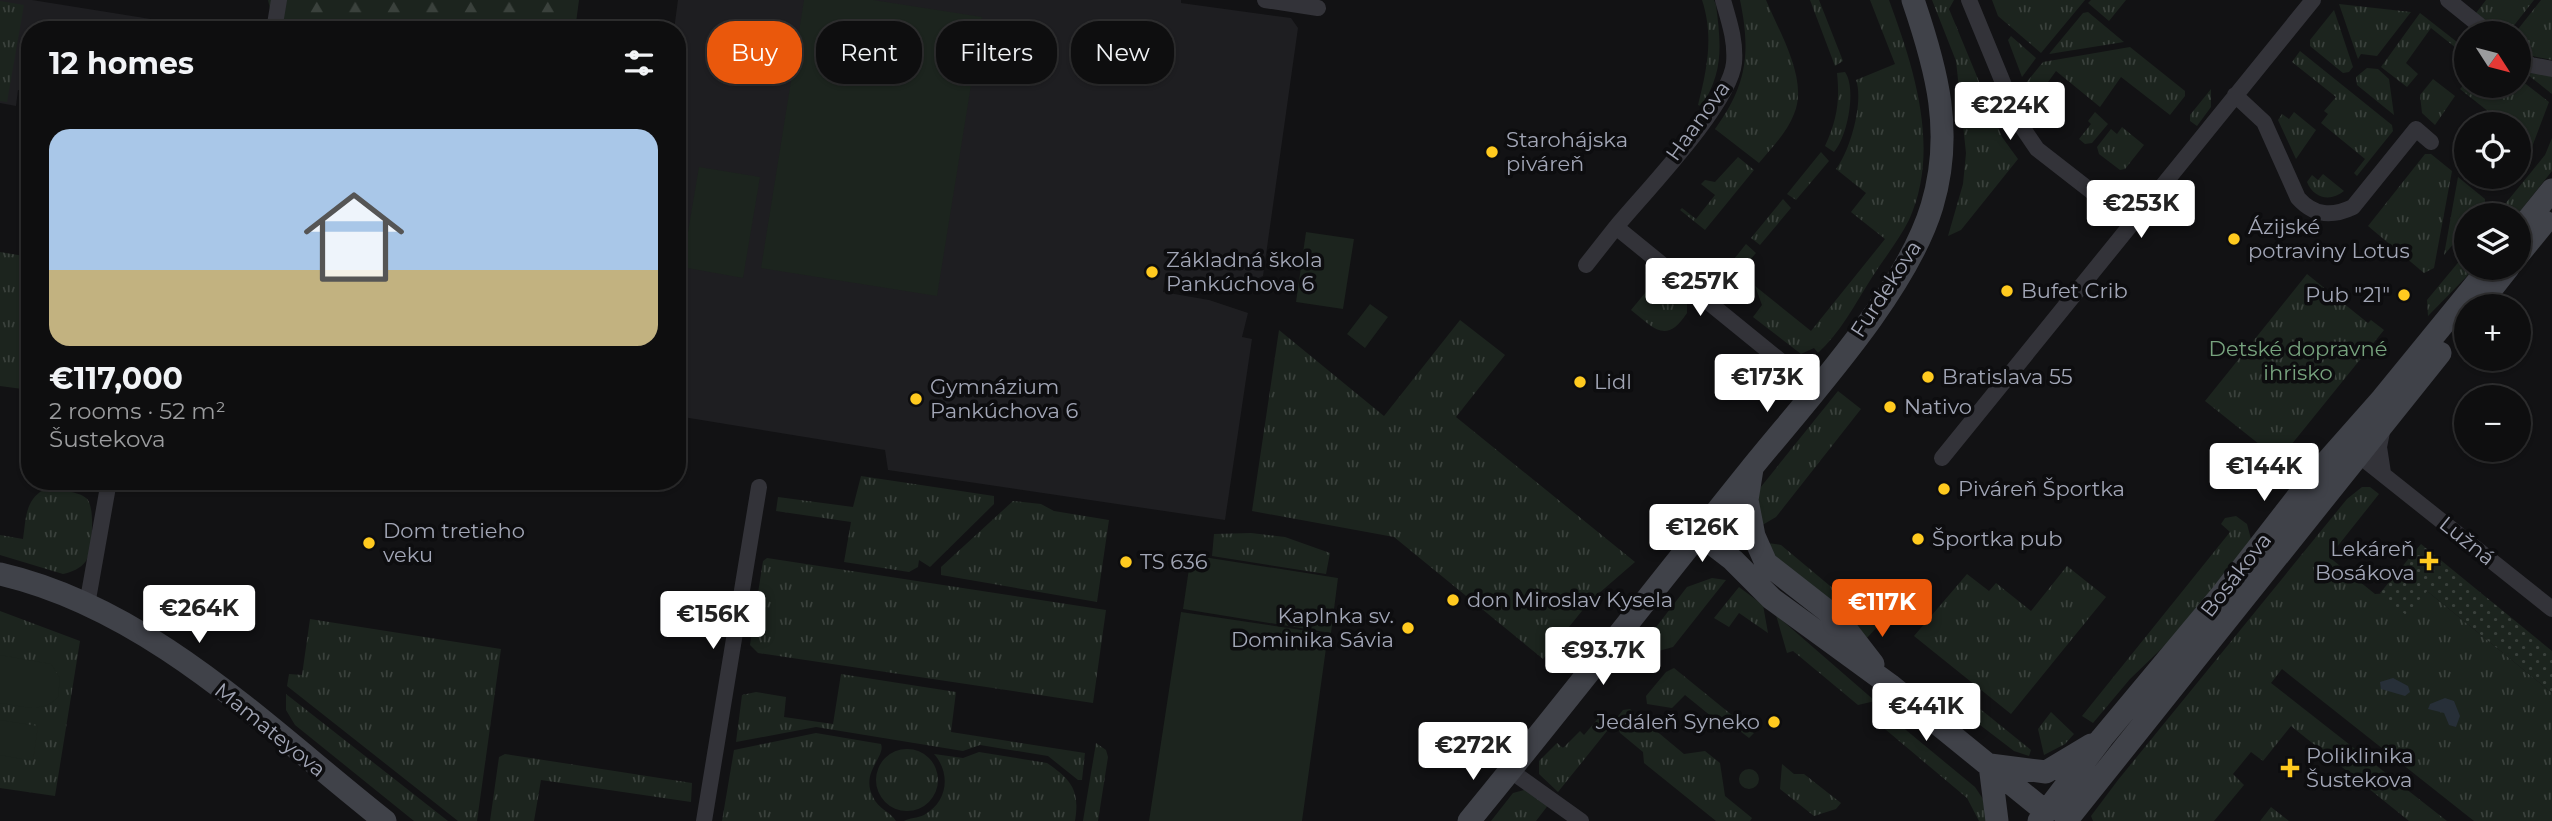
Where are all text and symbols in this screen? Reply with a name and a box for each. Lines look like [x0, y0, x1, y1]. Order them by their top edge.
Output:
chip: Buy [707, 21, 802, 84]
chip: Rent [816, 21, 922, 84]
chip: Filters [936, 21, 1057, 84]
chip: New [1071, 21, 1174, 84]
north arrow [2454, 21, 2530, 98]
map controls [2454, 21, 2531, 462]
icon: filters [620, 44, 658, 82]
text: 12 homes [49, 45, 194, 82]
street label: Haanova [1660, 76, 1735, 165]
pin: €224K [1961, 82, 2059, 142]
text: €224K [1971, 91, 2049, 119]
button: locate [2454, 112, 2531, 189]
place label: Starohájska piváreň [1506, 127, 1628, 176]
marker: Starohájska piváreň [1484, 144, 1500, 160]
icon: home [291, 174, 417, 300]
pin: €253K [2092, 180, 2190, 240]
text: €253K [2103, 189, 2179, 217]
button: layers [2454, 203, 2531, 280]
place label: Ázijské potraviny Lotus [2248, 214, 2410, 263]
marker: Ázijské potraviny Lotus [2226, 231, 2242, 247]
street label: Furdekova [1845, 236, 1926, 342]
place label: Základná škola Pankúchova 6 [1166, 247, 1323, 296]
pin: €257K [1651, 258, 1749, 318]
marker: Základná škola Pankúchova 6 [1144, 264, 1160, 280]
text: €257K [1662, 267, 1738, 295]
place label: Bufet Crib [2021, 278, 2128, 303]
place label: Pub "21" [2305, 282, 2390, 307]
marker: Bufet Crib [1999, 283, 2015, 299]
marker: Pub "21" [2396, 287, 2412, 303]
button: + [2454, 294, 2531, 371]
park label: Detské dopravné ihrisko [2209, 336, 2387, 385]
pin: €173K [1718, 354, 1816, 414]
text: €117,000 [49, 360, 183, 397]
text: €173K [1731, 363, 1803, 391]
place label: Bratislava 55 [1942, 364, 2073, 389]
place label: Lidl [1594, 369, 1632, 394]
marker: Bratislava 55 [1920, 369, 1936, 385]
place label: Gymnázium Pankúchova 6 [930, 374, 1078, 423]
marker: Lidl [1572, 374, 1588, 390]
button: − [2454, 385, 2531, 462]
marker: Gymnázium Pankúchova 6 [908, 391, 924, 407]
place label: Nativo [1904, 394, 1972, 419]
text: 2 rooms · 52 m² [49, 397, 226, 425]
marker: Nativo [1882, 399, 1898, 415]
text: Šustekova [49, 425, 166, 453]
pin: €144K [2215, 444, 2313, 503]
text: €144K [2226, 452, 2302, 480]
place label: Piváreň Športka [1958, 476, 2125, 501]
marker: Piváreň Športka [1936, 481, 1952, 497]
pin: €126K [1653, 504, 1751, 564]
street label: Lužná [2435, 511, 2500, 570]
text: €126K [1665, 513, 1739, 541]
place label: Dom tretieho veku [383, 518, 525, 567]
place label: Športka pub [1932, 526, 2062, 551]
street label: Bosákova [2195, 528, 2276, 622]
marker: Športka pub [1910, 531, 1926, 547]
marker: Dom tretieho veku [361, 535, 377, 551]
place label: Lekáreň Bosákova [2315, 536, 2415, 585]
place label: TS 636 [1140, 549, 1208, 574]
marker: Lekáreň Bosákova [2421, 553, 2437, 569]
marker: TS 636 [1118, 554, 1134, 570]
pin: €117K [1833, 580, 1931, 639]
pin: €264K [150, 586, 248, 645]
place label: don Miroslav Kysela [1467, 587, 1673, 612]
text: €117K [1848, 588, 1916, 616]
pin: €156K [664, 592, 762, 651]
marker: don Miroslav Kysela [1445, 592, 1461, 608]
text: €264K [159, 594, 239, 622]
text: €156K [676, 600, 750, 628]
place label: Kaplnka sv. Dominika Sávia [1231, 603, 1394, 652]
marker: Kaplnka sv. Dominika Sávia [1400, 620, 1416, 636]
pin: €93.7K [1546, 628, 1660, 687]
text: €93.7K [1561, 636, 1645, 664]
street label: Mamateyova [210, 677, 331, 782]
pin: €441K [1877, 684, 1975, 743]
text: €441K [1888, 692, 1964, 720]
place label: Jedáleň Syneko [1595, 709, 1760, 734]
marker: Jedáleň Syneko [1766, 714, 1782, 730]
pin: €272K [1424, 722, 1522, 782]
text: €272K [1435, 731, 1512, 759]
place label: Poliklinika Šustekova [2306, 743, 2414, 792]
marker: Poliklinika Šustekova [2280, 758, 2300, 778]

